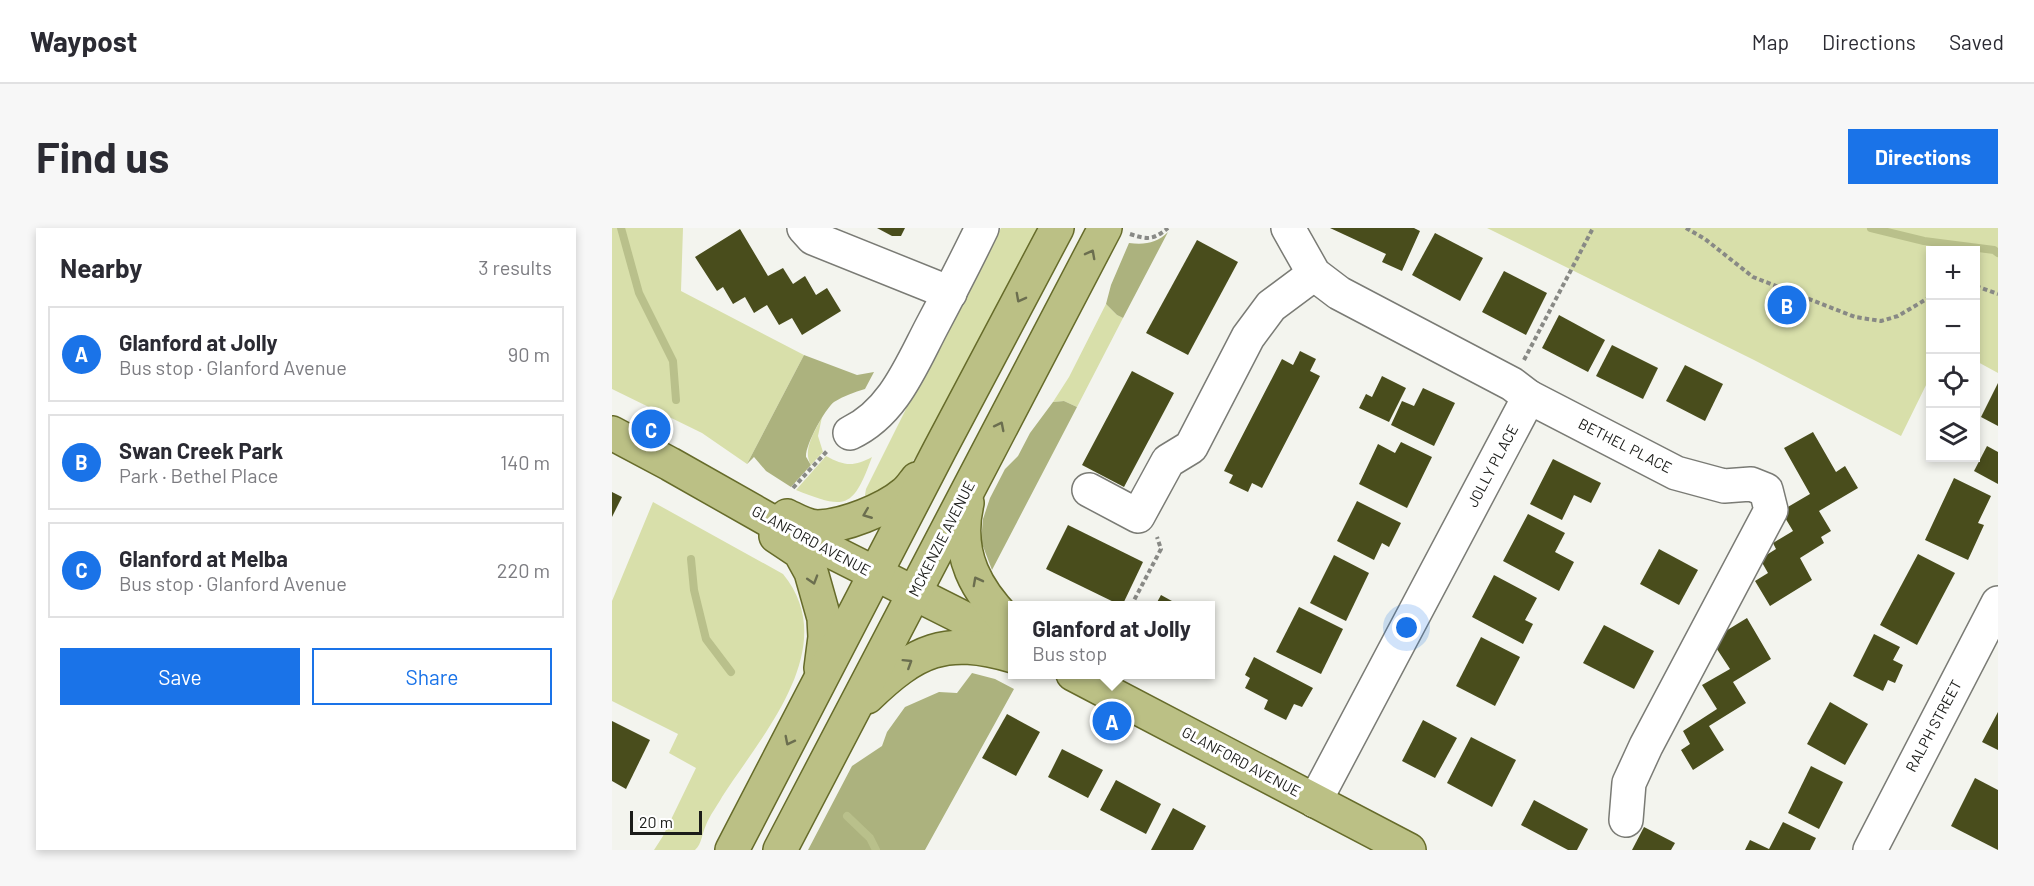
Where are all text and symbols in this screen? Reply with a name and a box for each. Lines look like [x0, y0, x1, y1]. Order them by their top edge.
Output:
text: Waypost [30, 24, 137, 58]
text: Map [1752, 29, 1789, 54]
text: Directions [1822, 29, 1916, 54]
text: Saved [1949, 29, 2004, 54]
button: Directions [1848, 129, 1998, 184]
text: Find us [36, 131, 169, 181]
map controls [1926, 246, 1980, 462]
button: + [1926, 246, 1980, 300]
one-way arrow [1084, 249, 1096, 260]
text: Nearby [60, 252, 142, 283]
text: 3 results [478, 255, 552, 279]
pin: B [1768, 282, 1806, 328]
one-way arrow [1015, 292, 1027, 303]
button: − [1926, 300, 1980, 354]
text: Glanford at Jolly [119, 329, 278, 355]
text: A [75, 342, 88, 366]
text: 90 m [508, 342, 550, 366]
button: locate [1926, 354, 1980, 408]
text: Bus stop · Glanford Avenue [119, 355, 347, 379]
pin: C [632, 406, 670, 452]
button: layers [1926, 408, 1980, 462]
street label: BETHEL PLACE [1576, 414, 1675, 476]
one-way arrow [993, 421, 1004, 432]
street label: JOLLY PLACE [1463, 421, 1521, 510]
text: Swan Creek Park [119, 437, 283, 463]
text: B [75, 450, 88, 474]
text: 140 m [500, 450, 550, 474]
text: Park · Bethel Place [119, 463, 278, 487]
street label: MCKENZIE AVENUE [904, 478, 978, 599]
street label: GLANFORD AVENUE [749, 501, 874, 579]
one-way arrow [862, 507, 873, 519]
text: Glanford at Melba [119, 545, 288, 571]
text: C [75, 558, 88, 582]
text: 220 m [497, 558, 550, 582]
text: Bus stop · Glanford Avenue [119, 571, 347, 595]
one-way arrow [806, 574, 818, 585]
one-way arrow [973, 577, 984, 587]
popup [1008, 601, 1215, 679]
your location [1392, 613, 1421, 642]
text: Glanford at Jolly [1032, 615, 1191, 641]
text: Bus stop [1032, 641, 1107, 665]
button: Save [60, 648, 300, 705]
button: Share [312, 648, 552, 705]
one-way arrow [902, 658, 912, 670]
street label: RALPH STREET [1901, 676, 1965, 775]
pin: A [1092, 698, 1132, 744]
street label: GLANFORD AVENUE [1179, 722, 1304, 800]
one-way arrow [784, 735, 796, 746]
scale bar [630, 808, 702, 836]
text: 20 m [639, 812, 673, 831]

